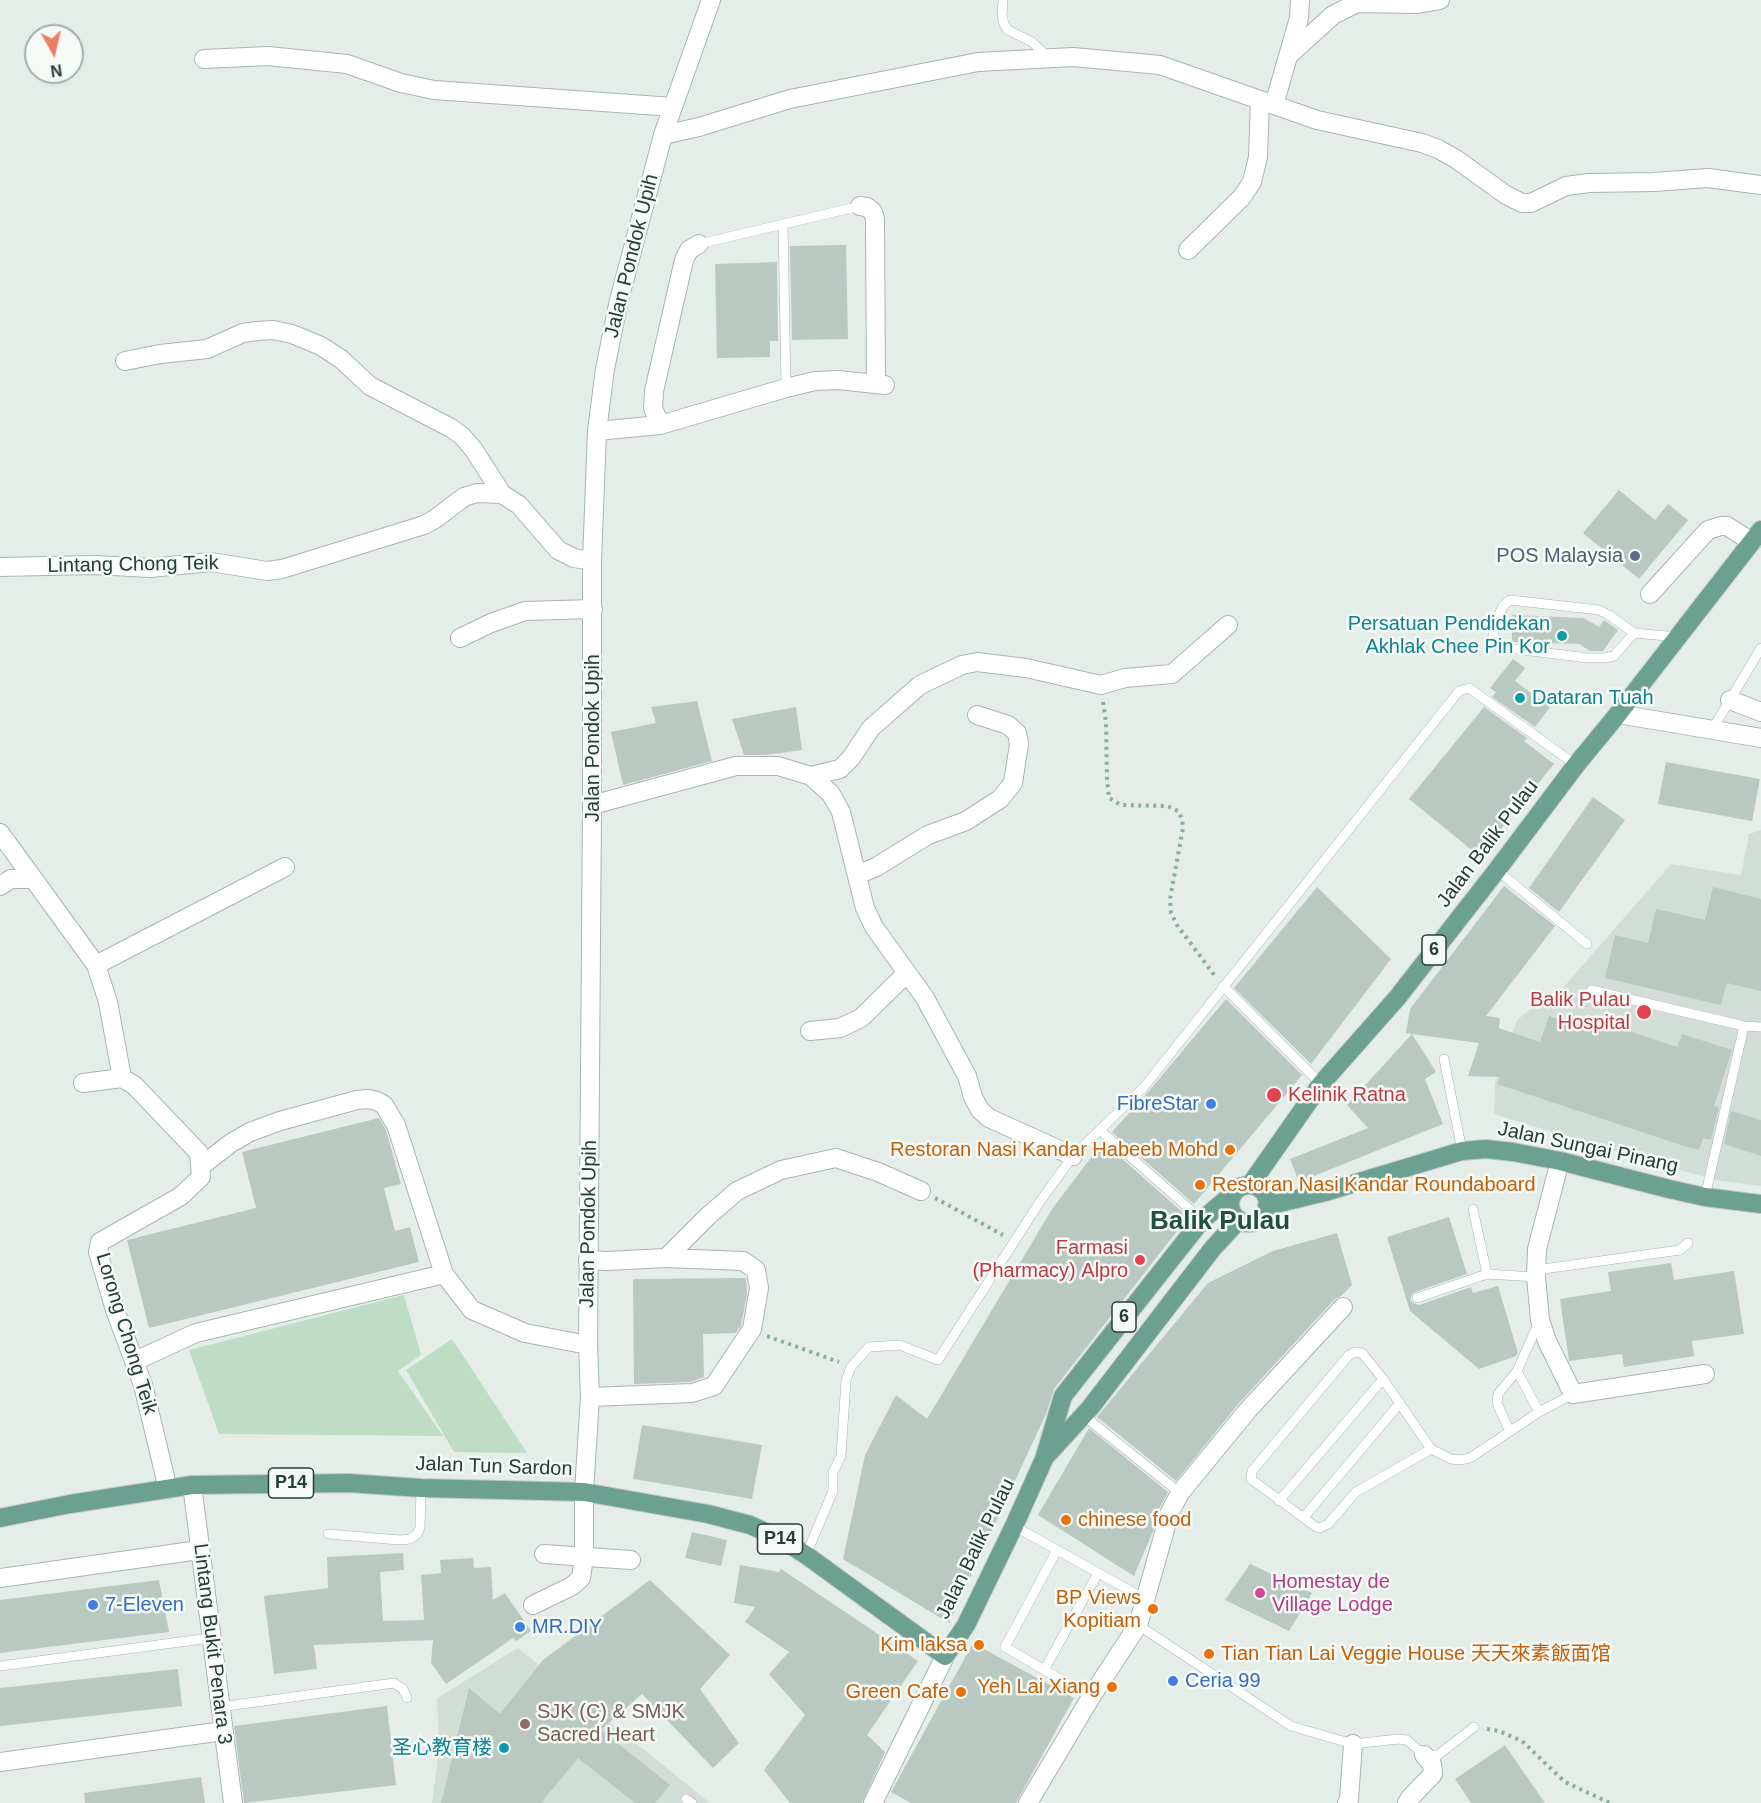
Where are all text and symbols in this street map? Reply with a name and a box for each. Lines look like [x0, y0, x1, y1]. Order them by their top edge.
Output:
north arrow [24, 24, 84, 84]
text: N [49, 61, 63, 80]
street label: Jalan Pondok Upih [600, 172, 664, 340]
place label: POS Malaysia [1496, 544, 1623, 568]
marker: POS Malaysia [1628, 549, 1642, 563]
street label: Lintang Chong Teik [47, 552, 219, 578]
place label: Persatuan Pendidekan Akhlak Chee Pin Kor [1348, 612, 1550, 659]
marker: Persatuan Pendidekan Akhlak Chee Pin Kor [1555, 629, 1569, 643]
street label: Jalan Pondok Upih [581, 654, 605, 822]
place label: Dataran Tuah [1532, 686, 1654, 710]
marker: Dataran Tuah [1513, 691, 1527, 705]
street label: Jalan Balik Pulau [1432, 776, 1544, 912]
road number: 6 [1422, 935, 1446, 965]
place label: Balik Pulau Hospital [1530, 988, 1630, 1035]
marker: Balik Pulau Hospital [1635, 1003, 1653, 1021]
place label: Kelinik Ratna [1288, 1083, 1406, 1107]
marker: Kelinik Ratna [1265, 1086, 1283, 1104]
place label: FibreStar [1117, 1092, 1199, 1116]
marker: FibreStar [1204, 1097, 1218, 1111]
street label: Jalan Sungai Pinang [1496, 1117, 1680, 1179]
place label: Restoran Nasi Kandar Habeeb Mohd [890, 1138, 1218, 1162]
street label: Jalan Pondok Upih [576, 1140, 602, 1308]
marker: Restoran Nasi Kandar Habeeb Mohd [1223, 1143, 1237, 1157]
place label: Restoran Nasi Kandar Roundaboard [1212, 1173, 1536, 1197]
marker: Restoran Nasi Kandar Roundaboard [1193, 1178, 1207, 1192]
district label: Balik Pulau [1150, 1206, 1290, 1238]
place label: Farmasi (Pharmacy) Alpro [972, 1236, 1128, 1283]
street label: Lorong Chong Teik [90, 1250, 162, 1418]
marker: Farmasi (Pharmacy) Alpro [1133, 1253, 1147, 1267]
road number: 6 [1112, 1302, 1136, 1332]
street label: Jalan Tun Sardon [415, 1452, 573, 1482]
road number: P14 [268, 1468, 314, 1498]
street label: Jalan Balik Pulau [932, 1475, 1020, 1623]
place label: chinese food [1078, 1508, 1191, 1532]
marker: chinese food [1059, 1513, 1073, 1527]
road number: P14 [758, 1524, 802, 1554]
street label: Lintang Bukit Penara 3 [188, 1542, 236, 1746]
place label: Homestay de Village Lodge [1272, 1570, 1393, 1617]
place label: BP Views Kopitiam [1056, 1586, 1141, 1633]
marker: Homestay de Village Lodge [1253, 1586, 1267, 1600]
place label: 7-Eleven [105, 1593, 184, 1617]
marker: 7-Eleven [86, 1598, 100, 1612]
marker: BP Views Kopitiam [1146, 1602, 1160, 1616]
place label: MR.DIY [532, 1615, 602, 1639]
marker: MR.DIY [513, 1620, 527, 1634]
place label: Kim laksa [880, 1633, 967, 1657]
marker: Kim laksa [972, 1638, 986, 1652]
place label: Tian Tian Lai Veggie House 天天來素飯面馆 [1221, 1642, 1611, 1666]
marker: Tian Tian Lai Veggie House 天天來素飯面馆 [1202, 1647, 1216, 1661]
place label: Ceria 99 [1185, 1669, 1261, 1693]
marker: Ceria 99 [1166, 1674, 1180, 1688]
place label: Yeh Lai Xiang [977, 1675, 1100, 1699]
place label: Green Cafe [846, 1680, 949, 1704]
marker: Yeh Lai Xiang [1105, 1680, 1119, 1694]
marker: Green Cafe [954, 1685, 968, 1699]
place label: SJK (C) & SMJK Sacred Heart [537, 1700, 685, 1747]
marker: SJK (C) & SMJK Sacred Heart [518, 1717, 532, 1731]
place label: 圣心教育楼 [392, 1736, 492, 1760]
marker: 圣心教育楼 [497, 1741, 511, 1755]

